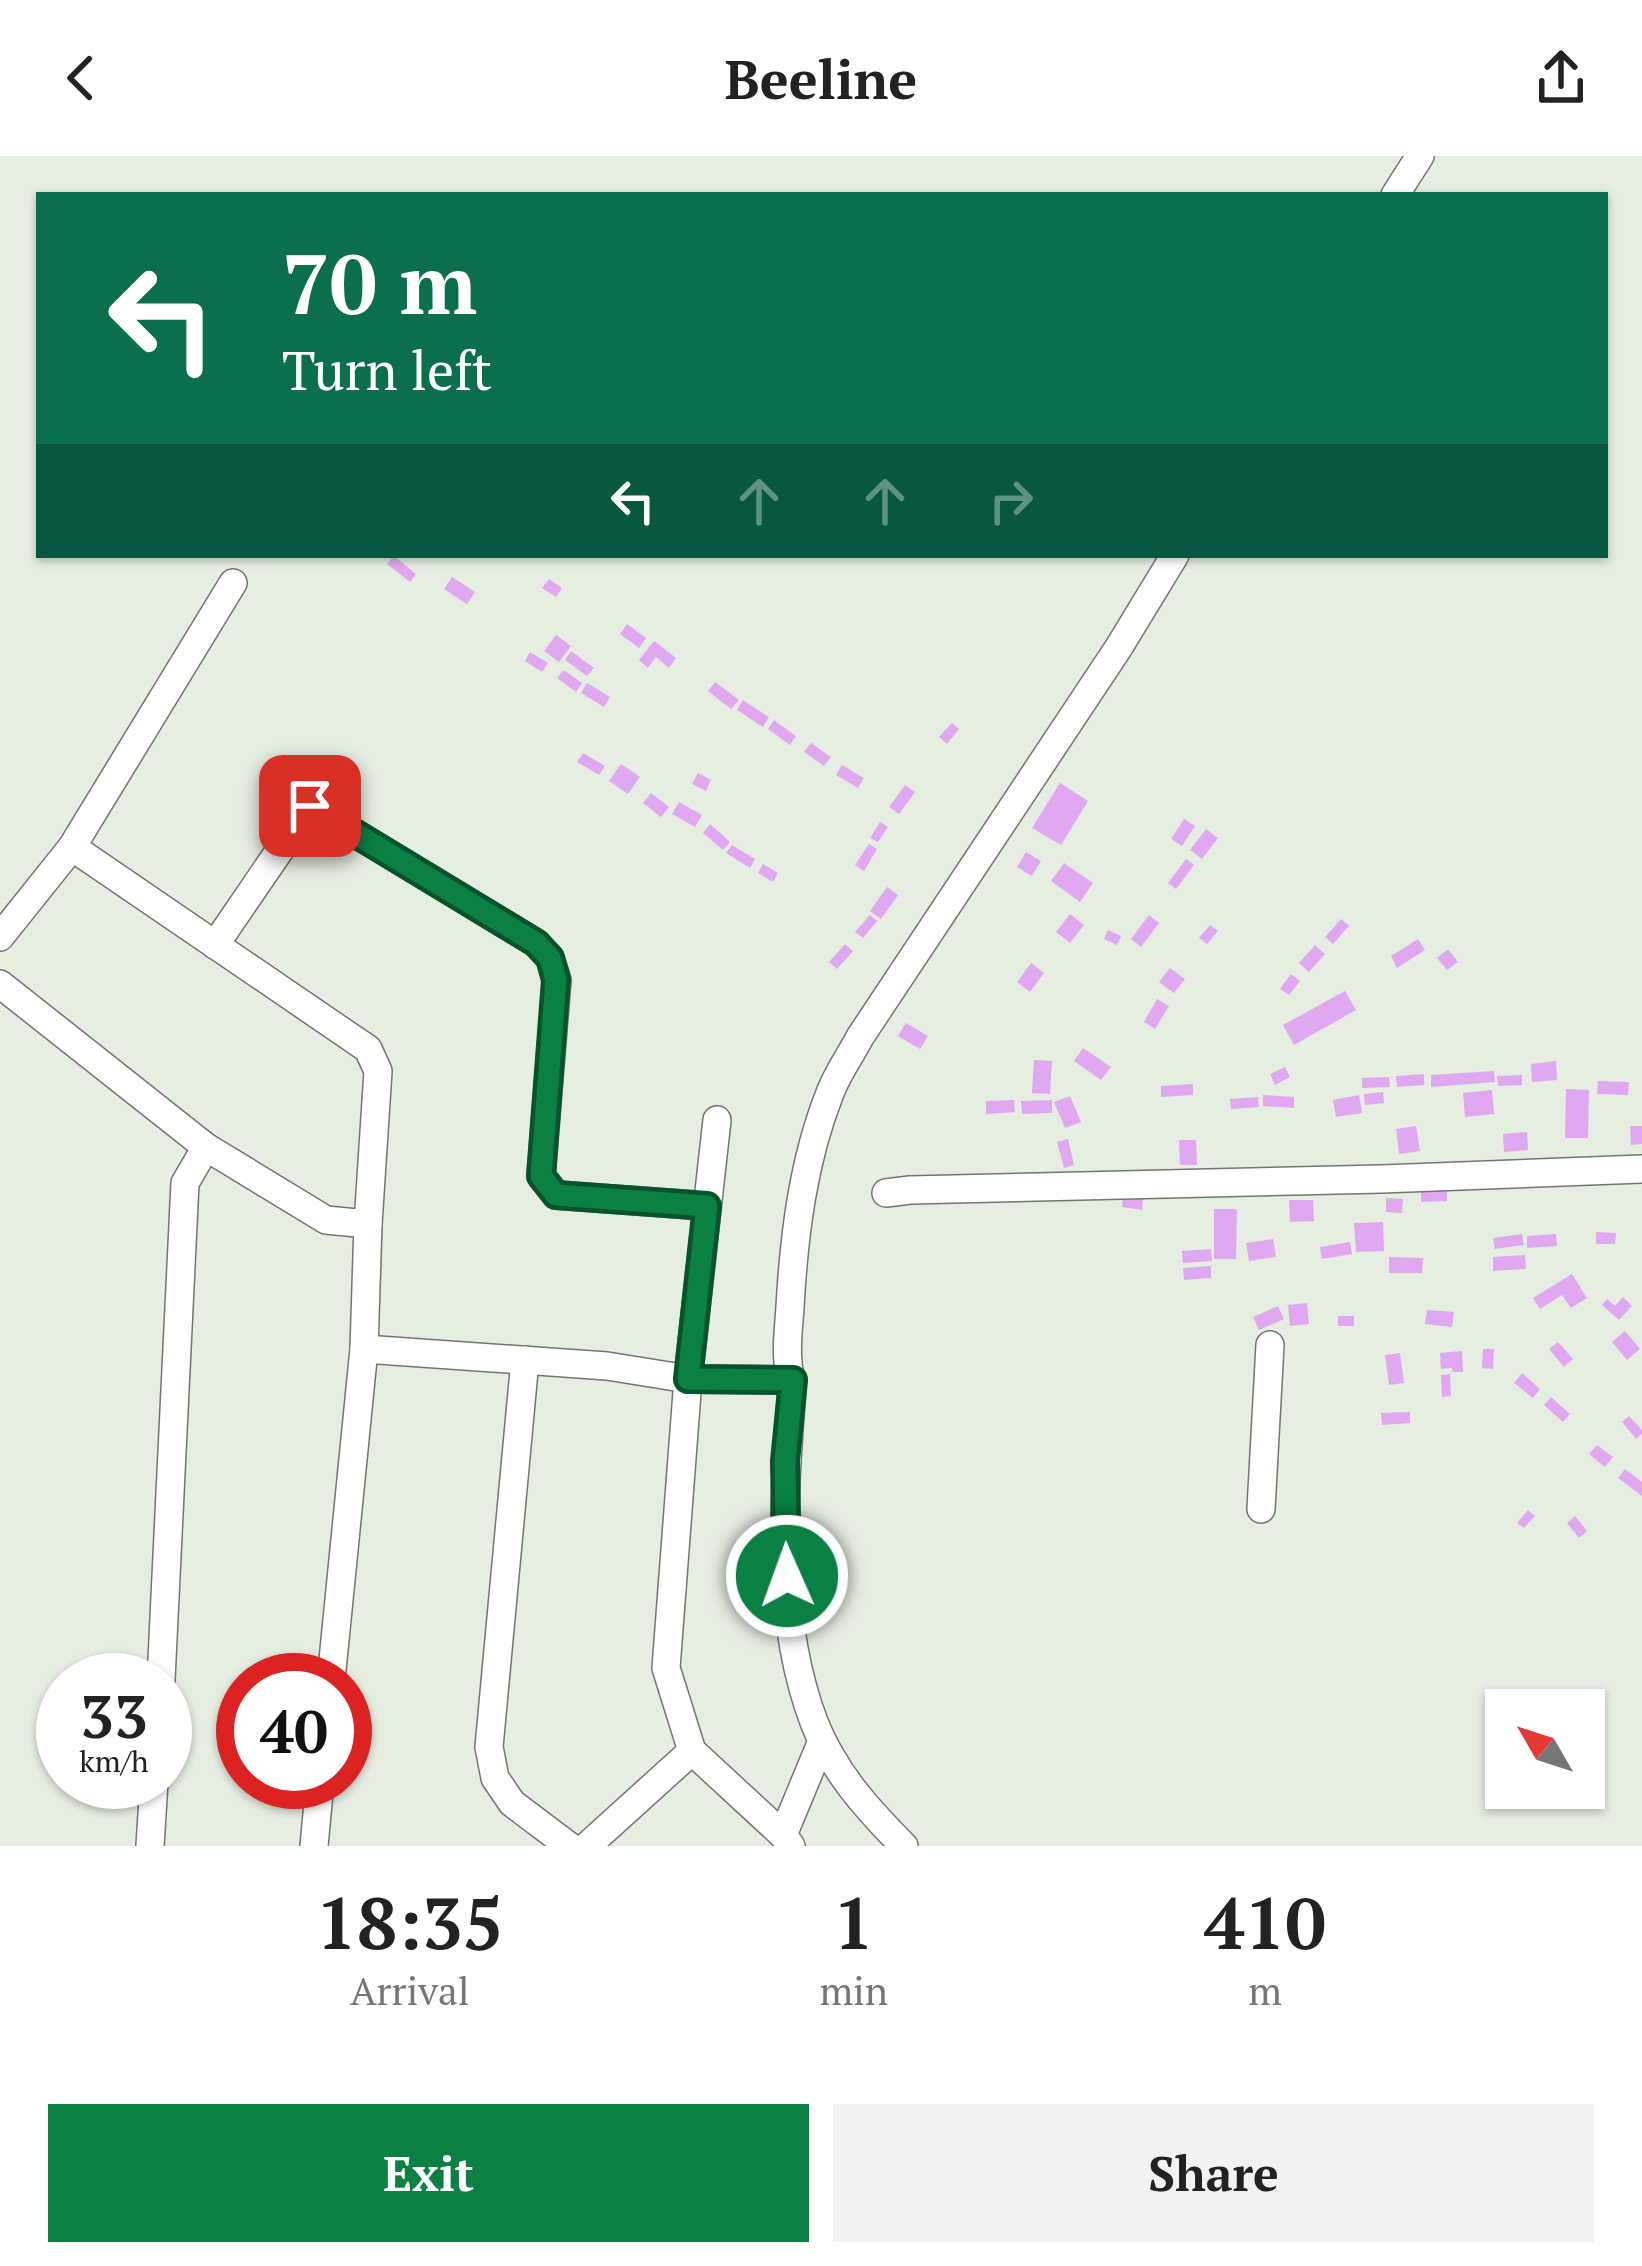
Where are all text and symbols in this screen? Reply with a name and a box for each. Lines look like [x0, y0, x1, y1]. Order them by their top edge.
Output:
text: Beeline [725, 43, 917, 114]
icon: back [48, 45, 114, 111]
icon: share [1528, 45, 1594, 111]
text: 70 m [282, 227, 477, 338]
icon: left [84, 240, 240, 396]
text: Turn left [282, 334, 492, 405]
icon: left [600, 468, 666, 534]
icon: ahead [726, 468, 792, 534]
icon: ahead [852, 468, 918, 534]
icon: right [978, 468, 1044, 534]
pin [259, 755, 361, 857]
icon: arrive [277, 773, 343, 839]
position arrow [724, 1513, 850, 1639]
speed limit sign: 40 [216, 1653, 372, 1809]
text: 33 [80, 1676, 148, 1755]
north arrow [1485, 1689, 1605, 1809]
map controls [1485, 1689, 1605, 1809]
text: km/h [79, 1741, 149, 1781]
text: 18:35 [316, 1874, 503, 1970]
text: 1 [833, 1874, 874, 1970]
text: 410 [1204, 1874, 1326, 1970]
text: Arrival [350, 1964, 469, 2016]
text: min [819, 1964, 888, 2016]
text: m [1248, 1964, 1282, 2016]
button: Exit [48, 2104, 809, 2242]
button: Share [833, 2104, 1594, 2242]

